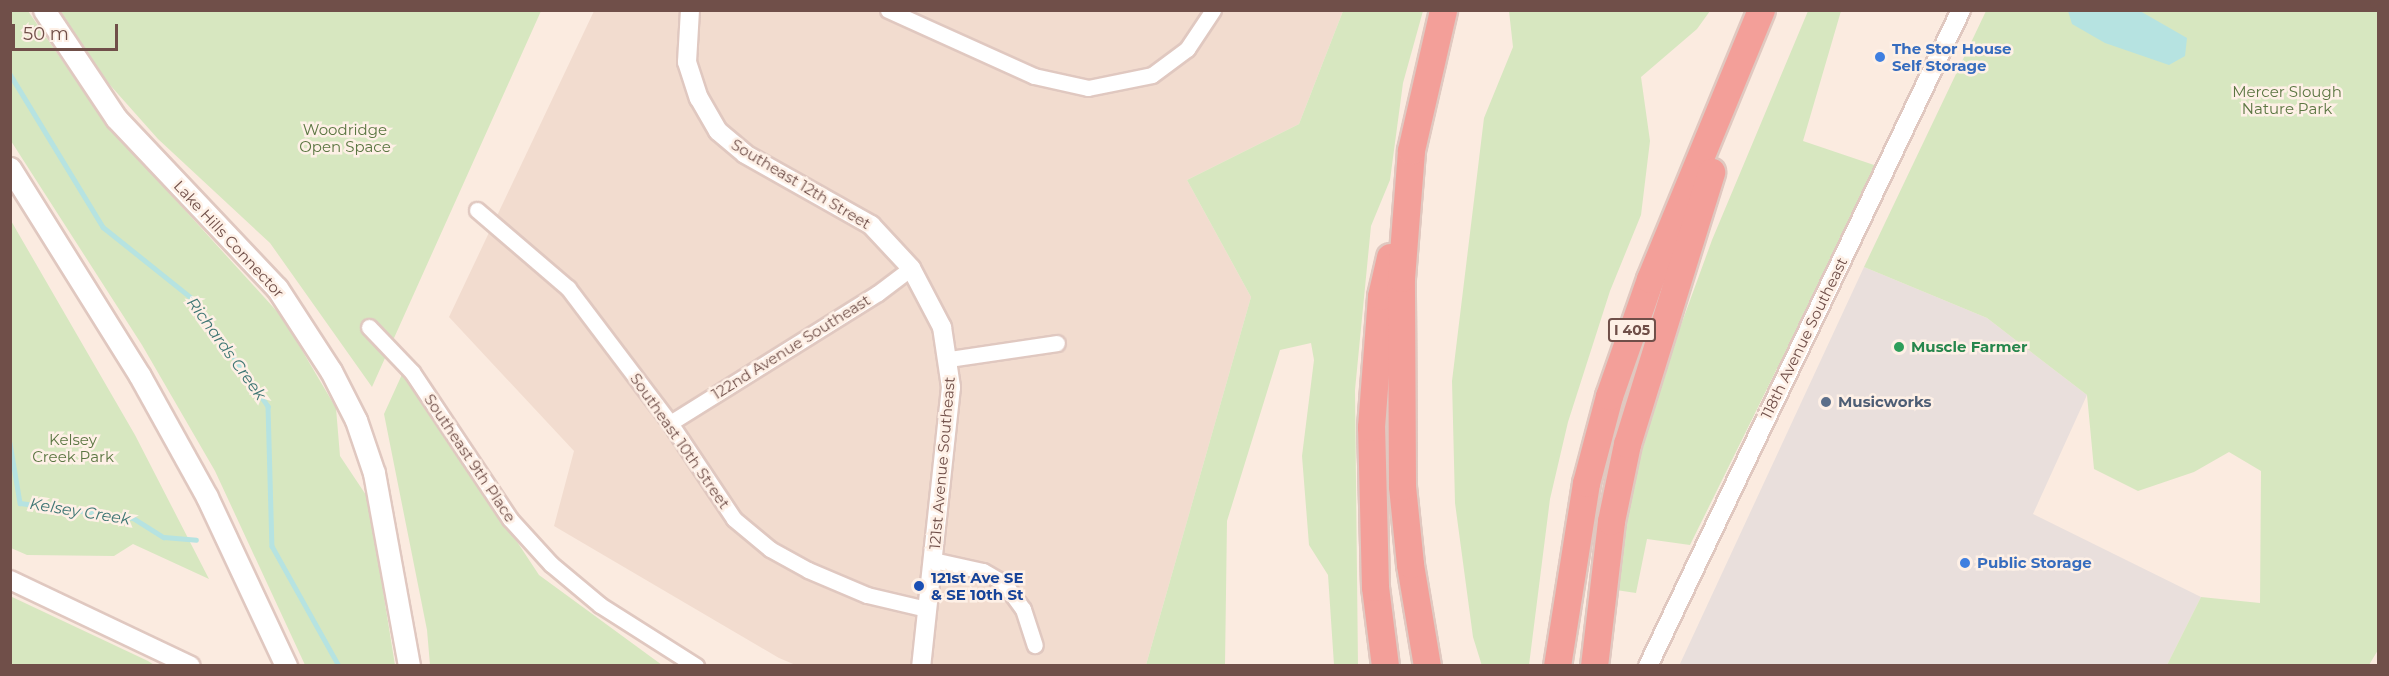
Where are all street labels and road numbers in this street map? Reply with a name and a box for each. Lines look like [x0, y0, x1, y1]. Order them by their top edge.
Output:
street label: Southeast 12th Street [728, 135, 874, 233]
street label: Lake Hills Connector [170, 177, 288, 301]
street label: 118th Avenue Southeast [1757, 254, 1851, 422]
street label: 122nd Avenue Southeast [709, 291, 873, 403]
road number: I 405 [1606, 319, 1658, 341]
street label: Southeast 10th Street [626, 370, 734, 512]
street label: 121st Avenue Southeast [925, 376, 959, 550]
street label: Southeast 9th Place [420, 391, 520, 525]

